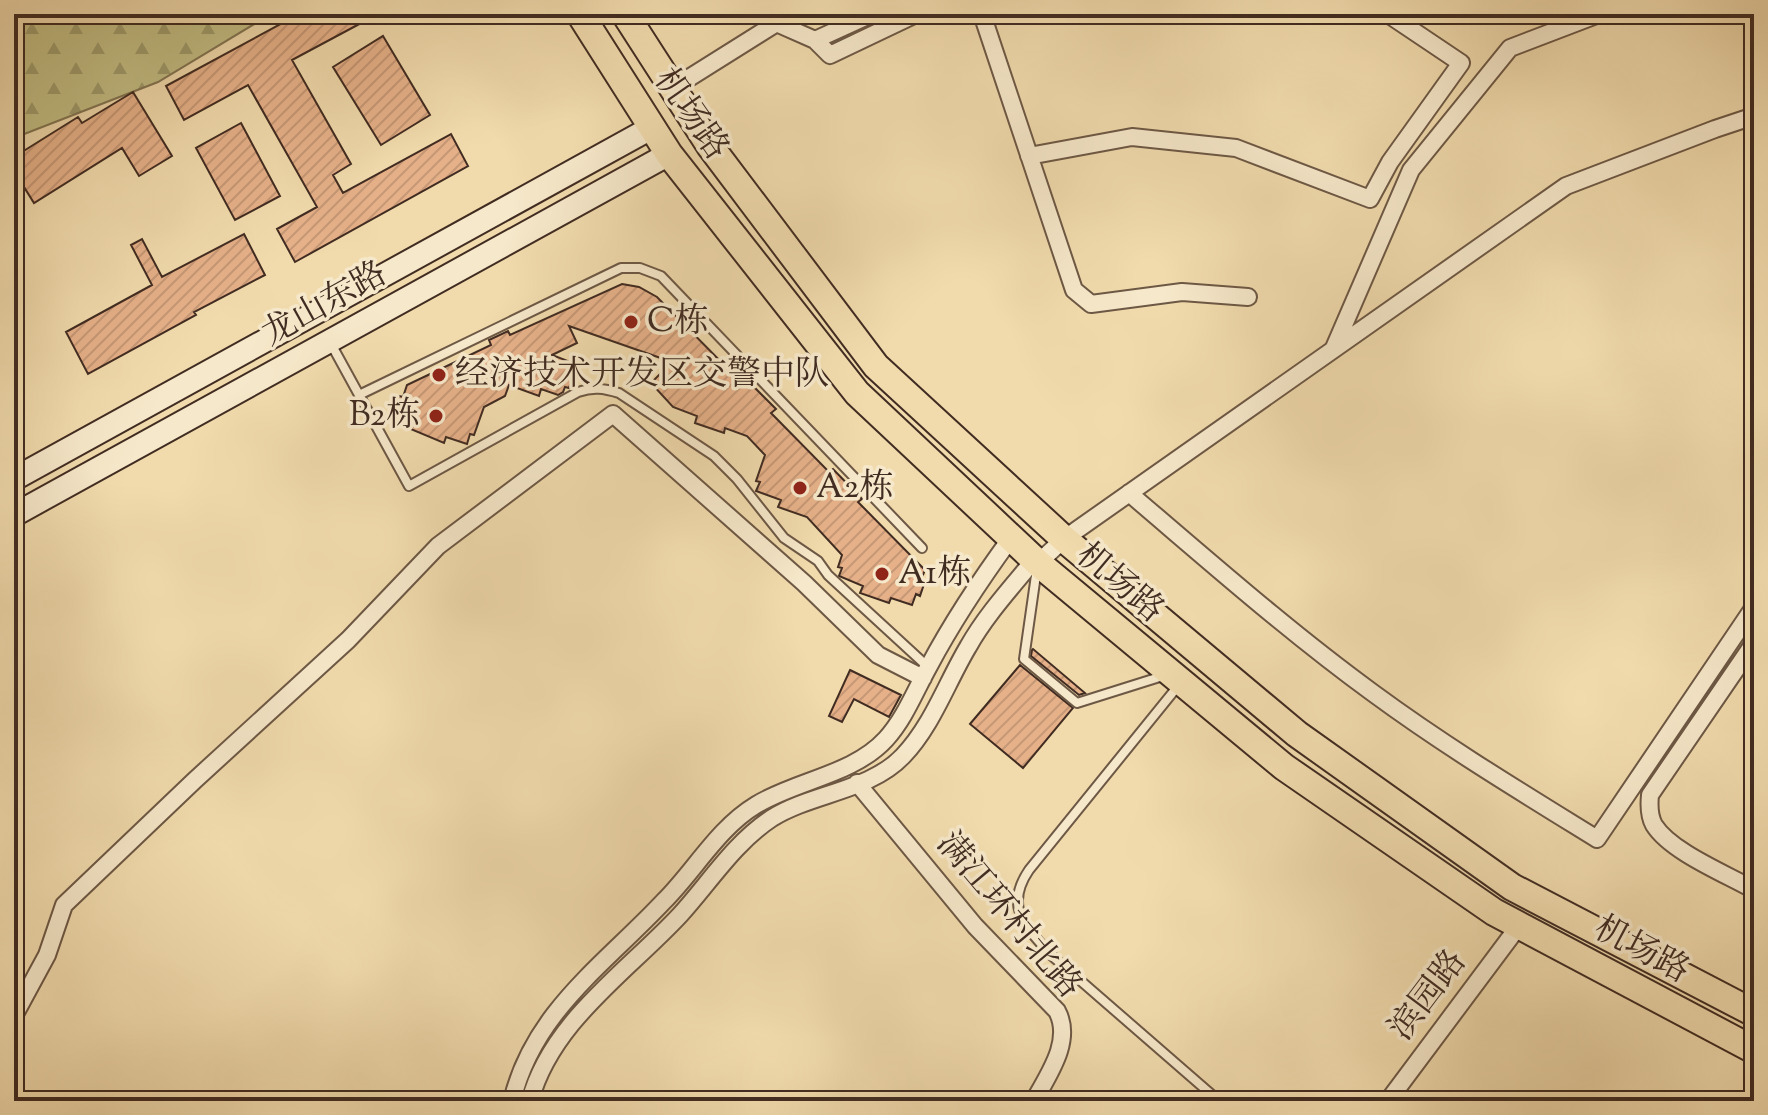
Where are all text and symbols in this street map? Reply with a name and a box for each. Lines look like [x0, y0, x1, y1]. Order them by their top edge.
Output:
street label: 机场路 [641, 59, 739, 171]
street label: 龙山东路 [254, 251, 396, 359]
place label: C栋 [647, 298, 708, 347]
marker: C栋 [622, 313, 640, 331]
place label: 经济技术开发区交警中队 [455, 351, 829, 400]
marker: 经济技术开发区交警中队 [430, 366, 448, 384]
place label: B2栋 [349, 392, 420, 441]
marker: B2栋 [427, 407, 445, 425]
place label: A2栋 [816, 464, 894, 513]
marker: A2栋 [791, 479, 809, 497]
street label: 机场路 [1064, 532, 1174, 636]
place label: A1栋 [898, 550, 971, 599]
marker: A1栋 [873, 565, 891, 583]
street label: 满江环村北路 [924, 822, 1092, 1010]
street label: 机场路 [1584, 905, 1698, 997]
street label: 滨园路 [1379, 941, 1479, 1051]

